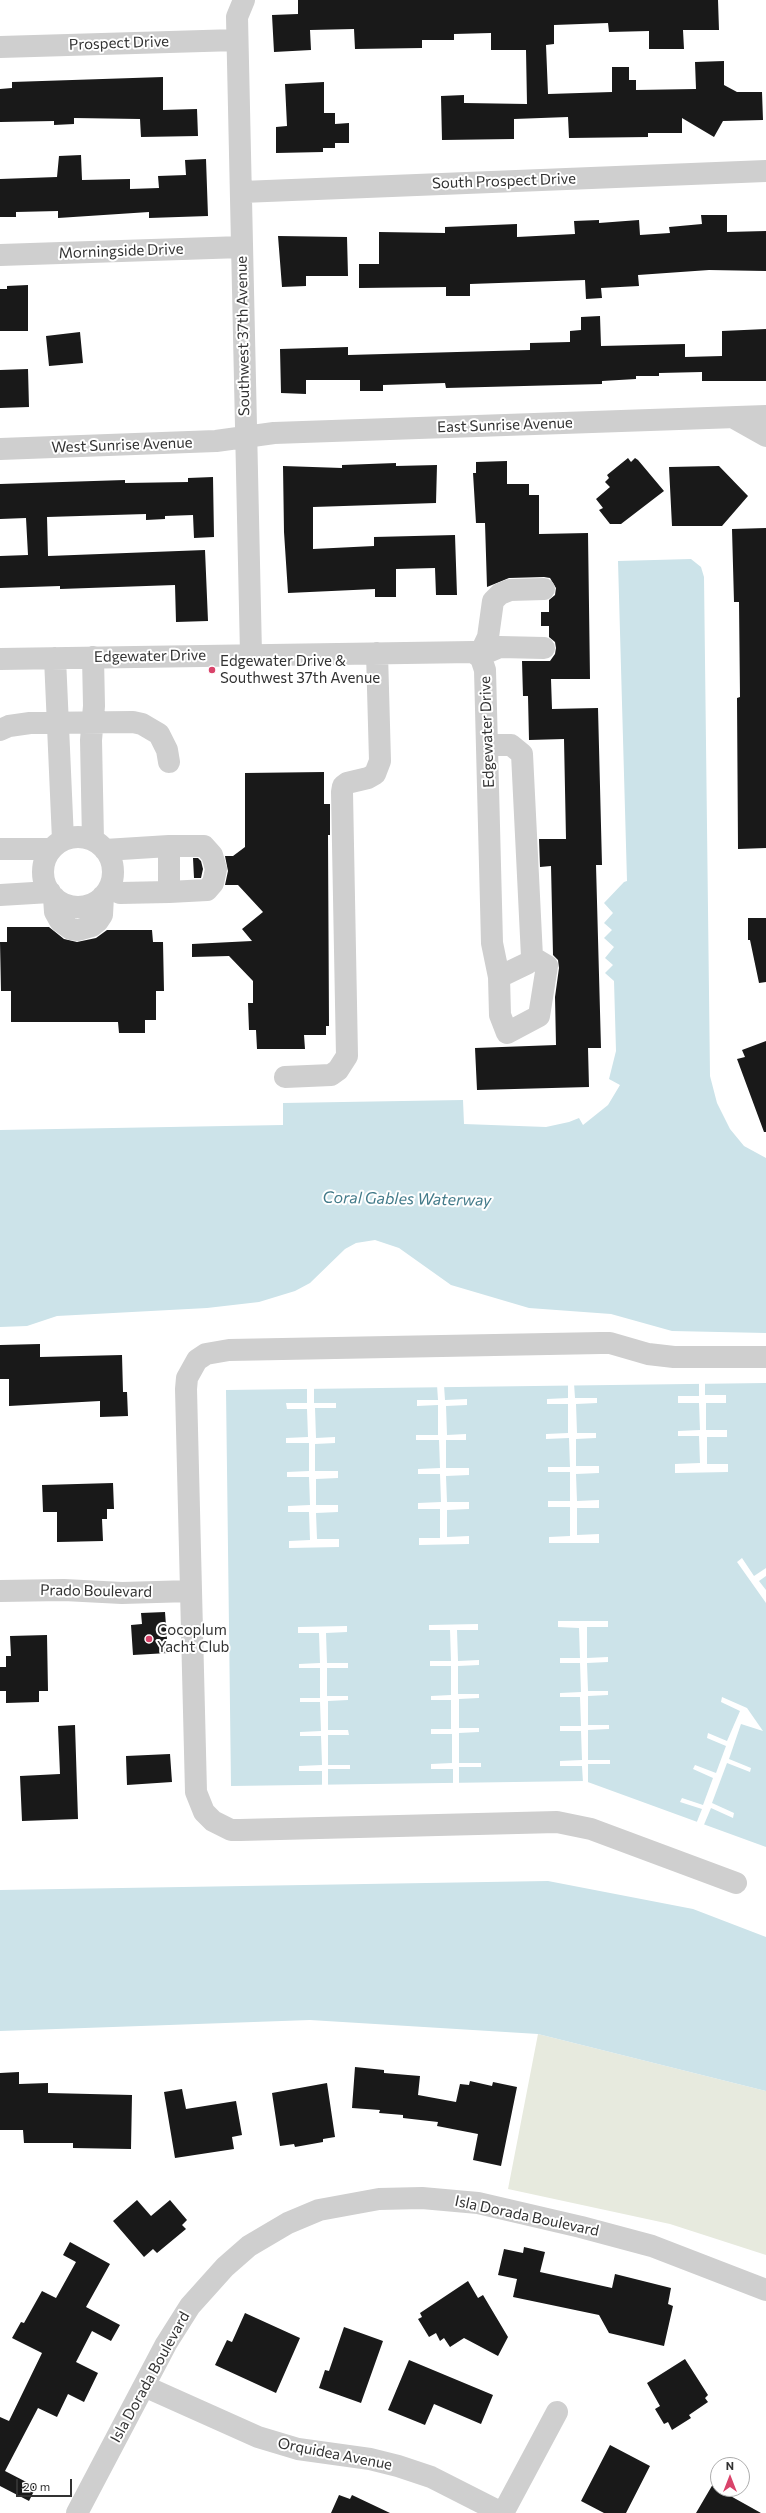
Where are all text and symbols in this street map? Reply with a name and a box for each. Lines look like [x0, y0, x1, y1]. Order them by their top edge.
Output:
street label: Prospect Drive [69, 32, 169, 54]
street label: South Prospect Drive [432, 169, 576, 193]
street label: Morningside Drive [58, 240, 184, 262]
street label: Southwest 37th Avenue [233, 256, 253, 416]
street label: East Sunrise Avenue [437, 414, 573, 436]
street label: West Sunrise Avenue [51, 434, 193, 456]
street label: Edgewater Drive [94, 646, 206, 666]
place label: Edgewater Drive & Southwest 37th Avenue [220, 652, 380, 687]
marker: Edgewater Drive & Southwest 37th Avenue [207, 665, 217, 675]
street label: Edgewater Drive [476, 676, 498, 788]
water label: Coral Gables Waterway [322, 1188, 492, 1210]
street label: Prado Boulevard [40, 1581, 152, 1601]
place label: Cocoplum Yacht Club [157, 1621, 229, 1656]
marker: Cocoplum Yacht Club [144, 1634, 154, 1644]
street label: Isla Dorada Boulevard [453, 2192, 601, 2240]
street label: Isla Dorada Boulevard [107, 2308, 193, 2446]
street label: Orquidea Avenue [276, 2434, 394, 2474]
north arrow [710, 2457, 750, 2497]
text: N [726, 2459, 734, 2472]
scale bar [18, 2471, 74, 2497]
text: 20 m [23, 2479, 50, 2493]

